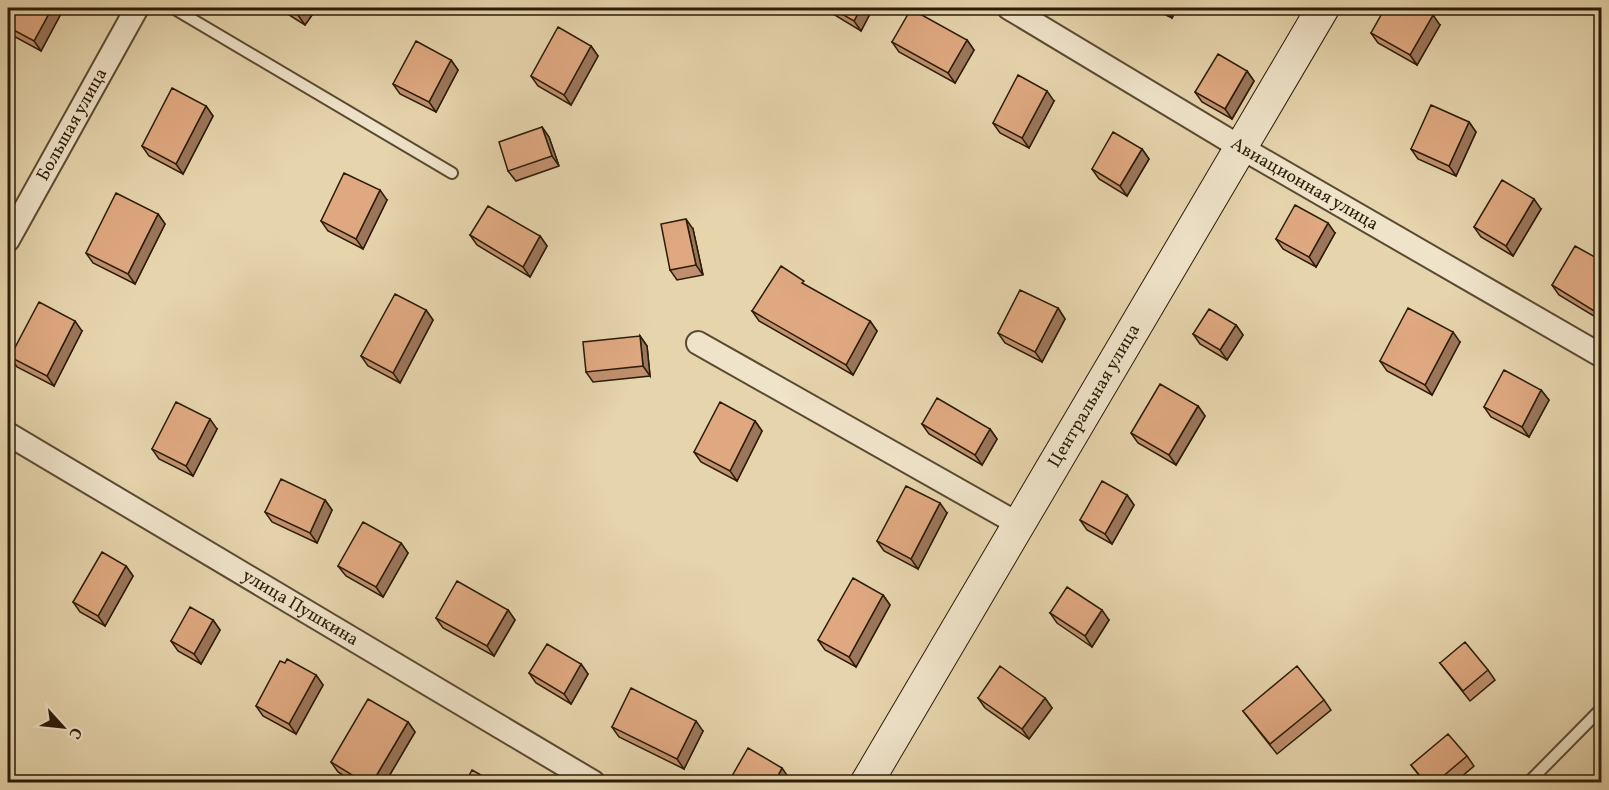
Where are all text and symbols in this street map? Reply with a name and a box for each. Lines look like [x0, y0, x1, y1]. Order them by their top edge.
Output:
street label: Большая улица [31, 64, 114, 186]
street label: Авиационная улица [1226, 132, 1383, 237]
street label: Центральная улица [1042, 319, 1147, 473]
street label: улица Пушкина [237, 563, 363, 652]
north arrow [33, 697, 93, 757]
text: С [62, 723, 87, 742]

